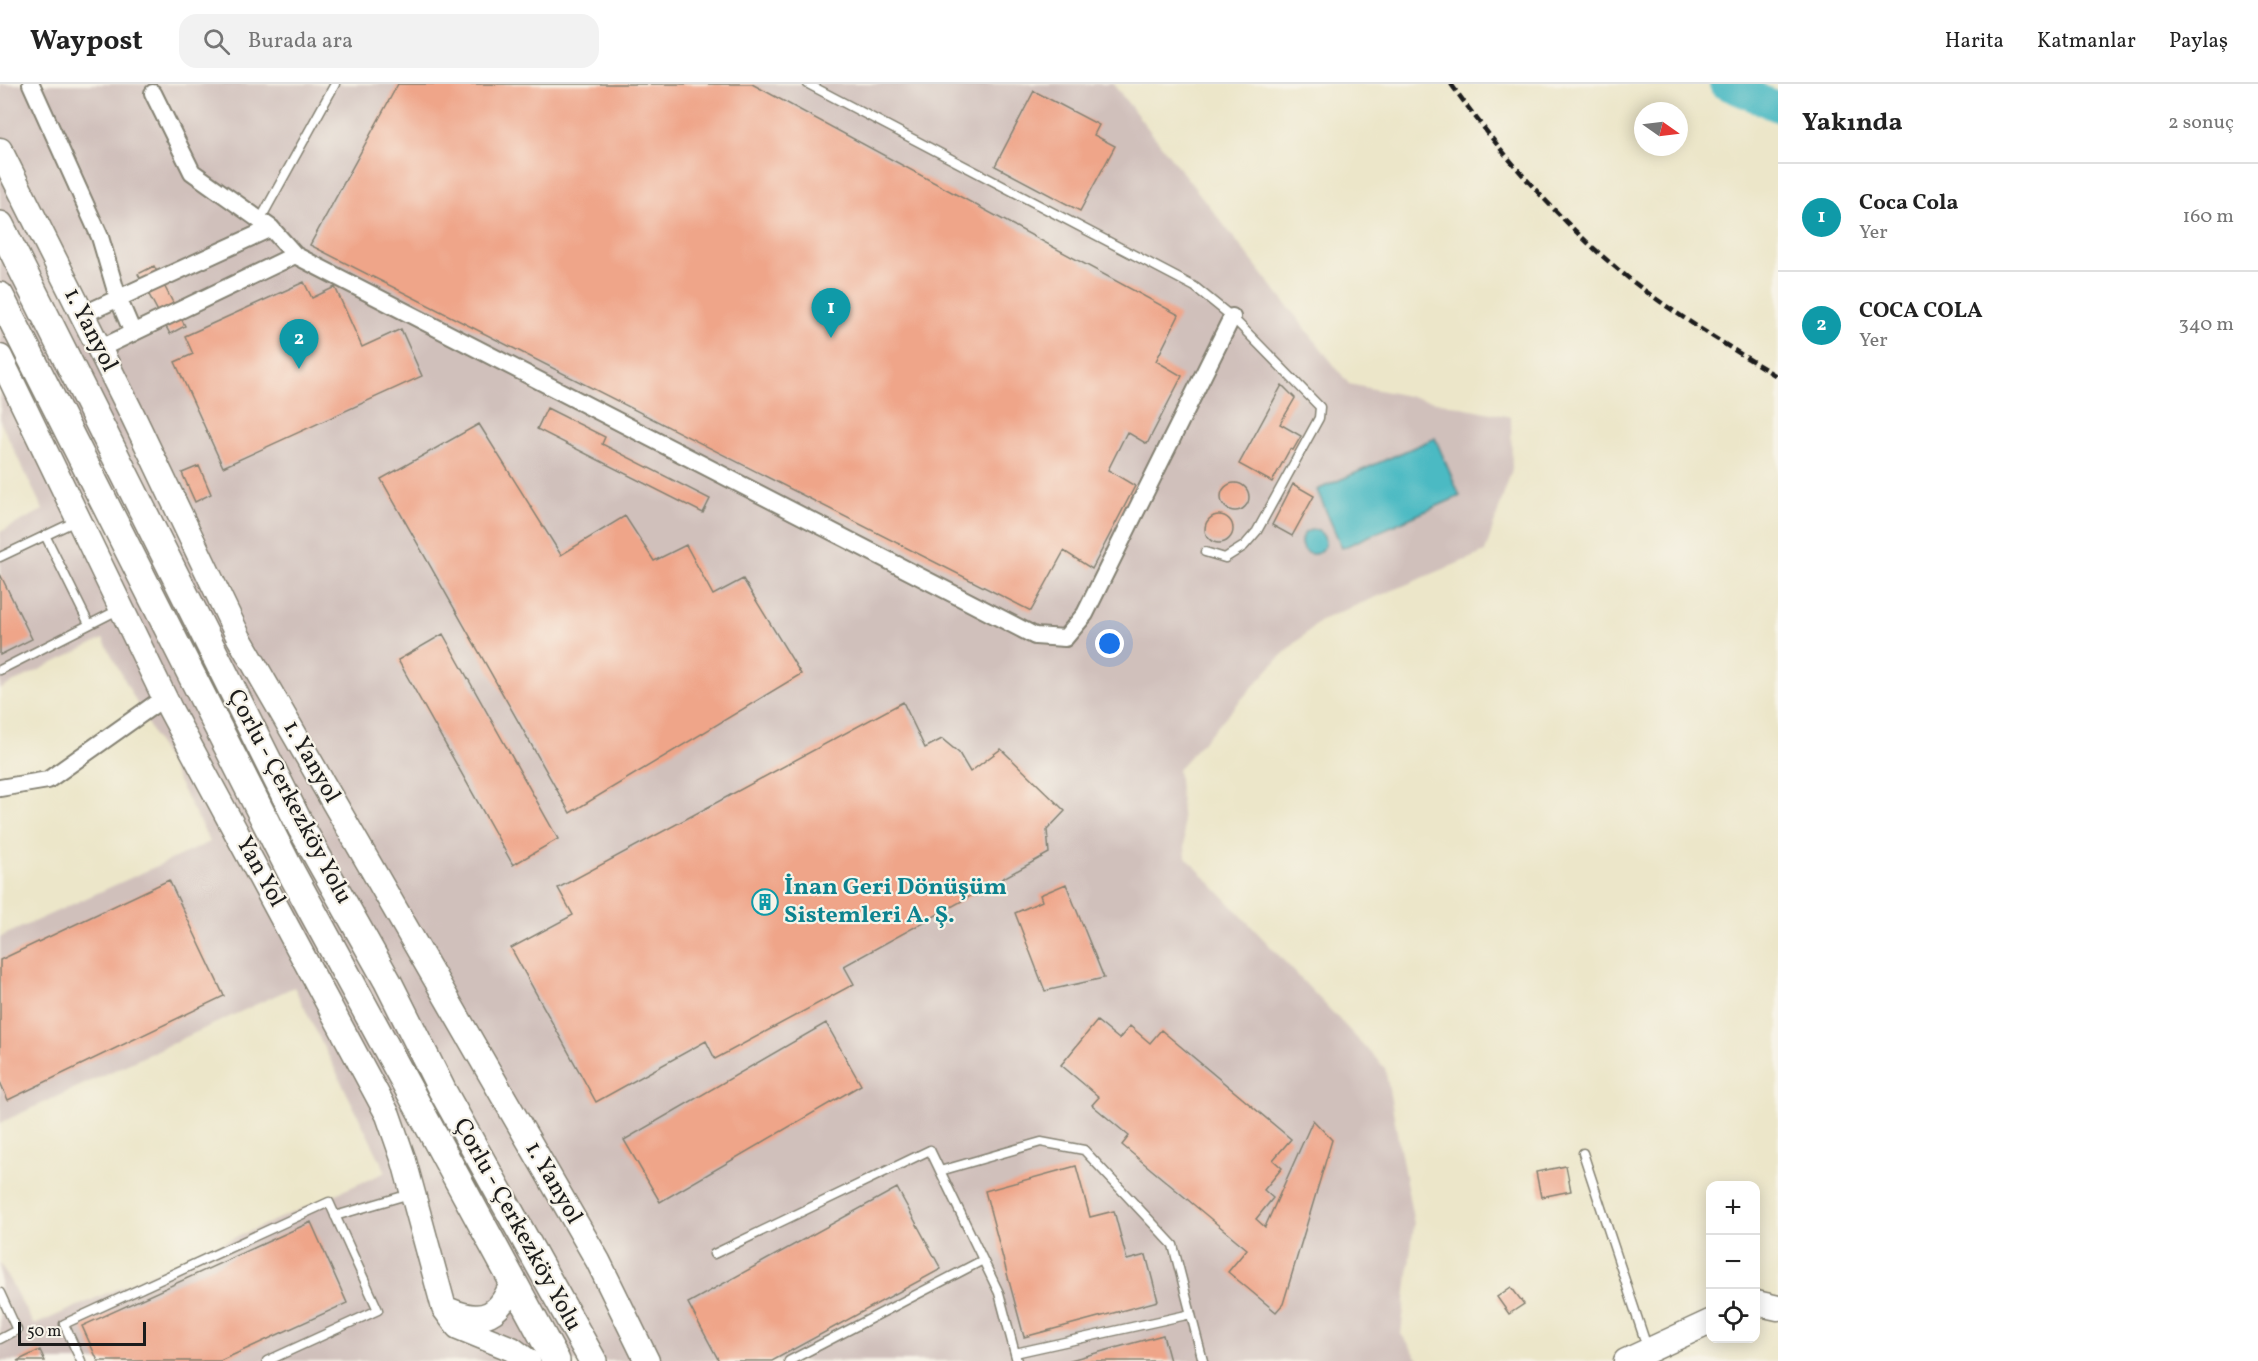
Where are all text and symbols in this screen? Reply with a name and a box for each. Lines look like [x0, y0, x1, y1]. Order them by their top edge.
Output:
search box [179, 14, 599, 68]
text: Waypost [30, 22, 143, 61]
icon: search [200, 25, 233, 58]
text: Burada ara [248, 26, 353, 57]
text: Harita [1945, 27, 2004, 56]
text: Katmanlar [2037, 27, 2136, 56]
text: Paylaş [2169, 27, 2228, 56]
north arrow [1634, 102, 1688, 156]
text: Yakında [1802, 105, 1903, 141]
text: 2 sonuç [2168, 109, 2234, 137]
text: Coca Cola [1859, 188, 1959, 219]
text: 1 [1817, 203, 1826, 231]
text: 160 m [2182, 203, 2234, 231]
text: Yer [1859, 219, 1888, 247]
street label: 1. Yanyol [54, 282, 126, 378]
pin: 1 [812, 288, 850, 338]
text: COCA COLA [1859, 296, 1983, 327]
text: 2 [1816, 311, 1827, 339]
text: 340 m [2178, 311, 2234, 339]
pin: 2 [280, 320, 318, 369]
text: Yer [1859, 327, 1888, 355]
your location [1095, 629, 1124, 658]
street label: Çorlu - Çerkezköy Yolu [218, 684, 360, 910]
street label: 1. Yanyol [274, 714, 348, 810]
street label: Yan Yol [227, 830, 293, 914]
place label: İnan Geri Dönüşüm Sistemleri A. Ş. [784, 871, 1007, 933]
building icon: İnan Geri Dönüşüm Sistemleri A. Ş. [750, 887, 780, 917]
street label: Çorlu - Çerkezköy Yolu [444, 1112, 590, 1338]
street label: 1. Yanyol [516, 1135, 590, 1231]
map controls [1706, 1181, 1760, 1343]
button: + [1706, 1181, 1760, 1235]
button: − [1706, 1235, 1760, 1289]
button: locate [1706, 1289, 1760, 1343]
scale bar [18, 1319, 146, 1346]
text: 50 m [27, 1321, 61, 1343]

